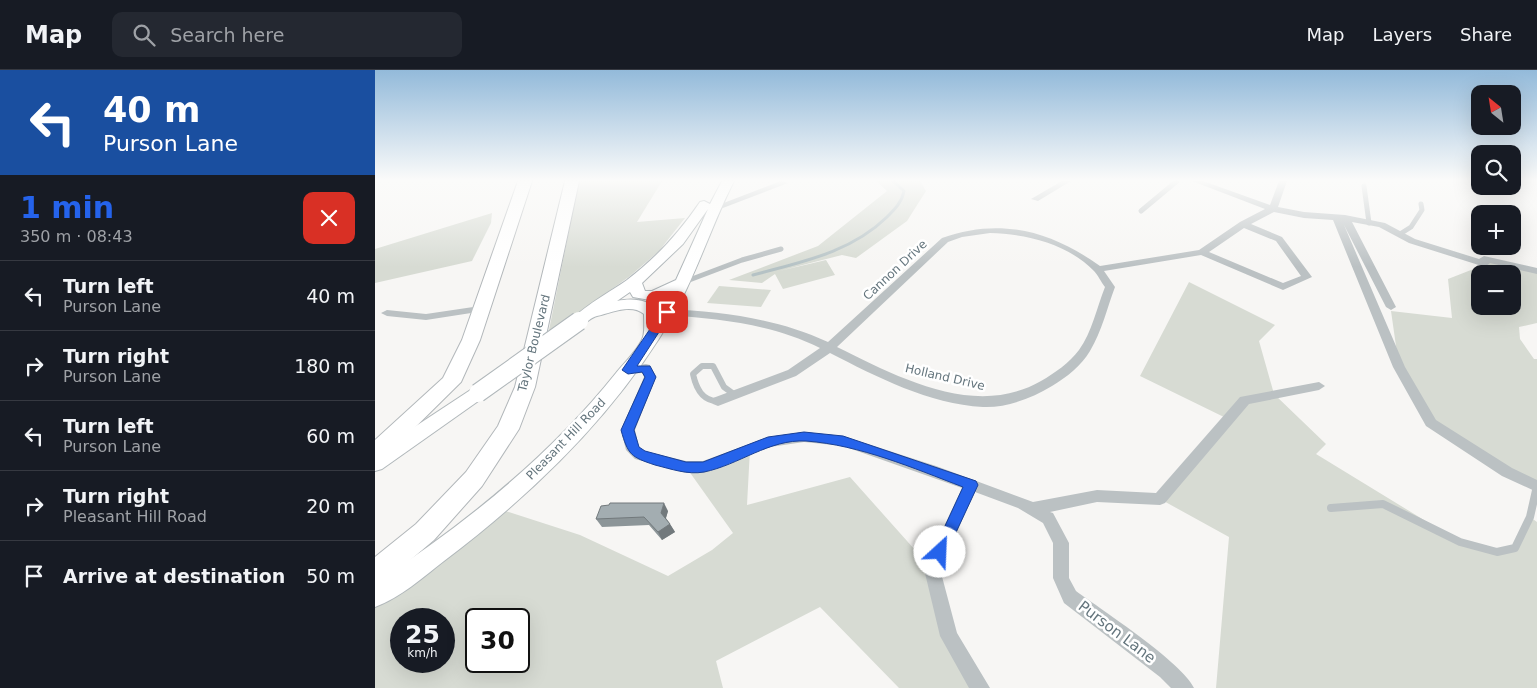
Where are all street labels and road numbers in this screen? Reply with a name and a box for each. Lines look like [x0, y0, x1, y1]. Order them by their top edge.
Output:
street label: Cannon Drive [860, 237, 930, 303]
street label: Taylor Boulevard [515, 293, 553, 394]
street label: Holland Drive [904, 361, 986, 393]
street label: Pleasant Hill Road [523, 395, 609, 483]
street label: Purson Lane [1075, 597, 1159, 667]

